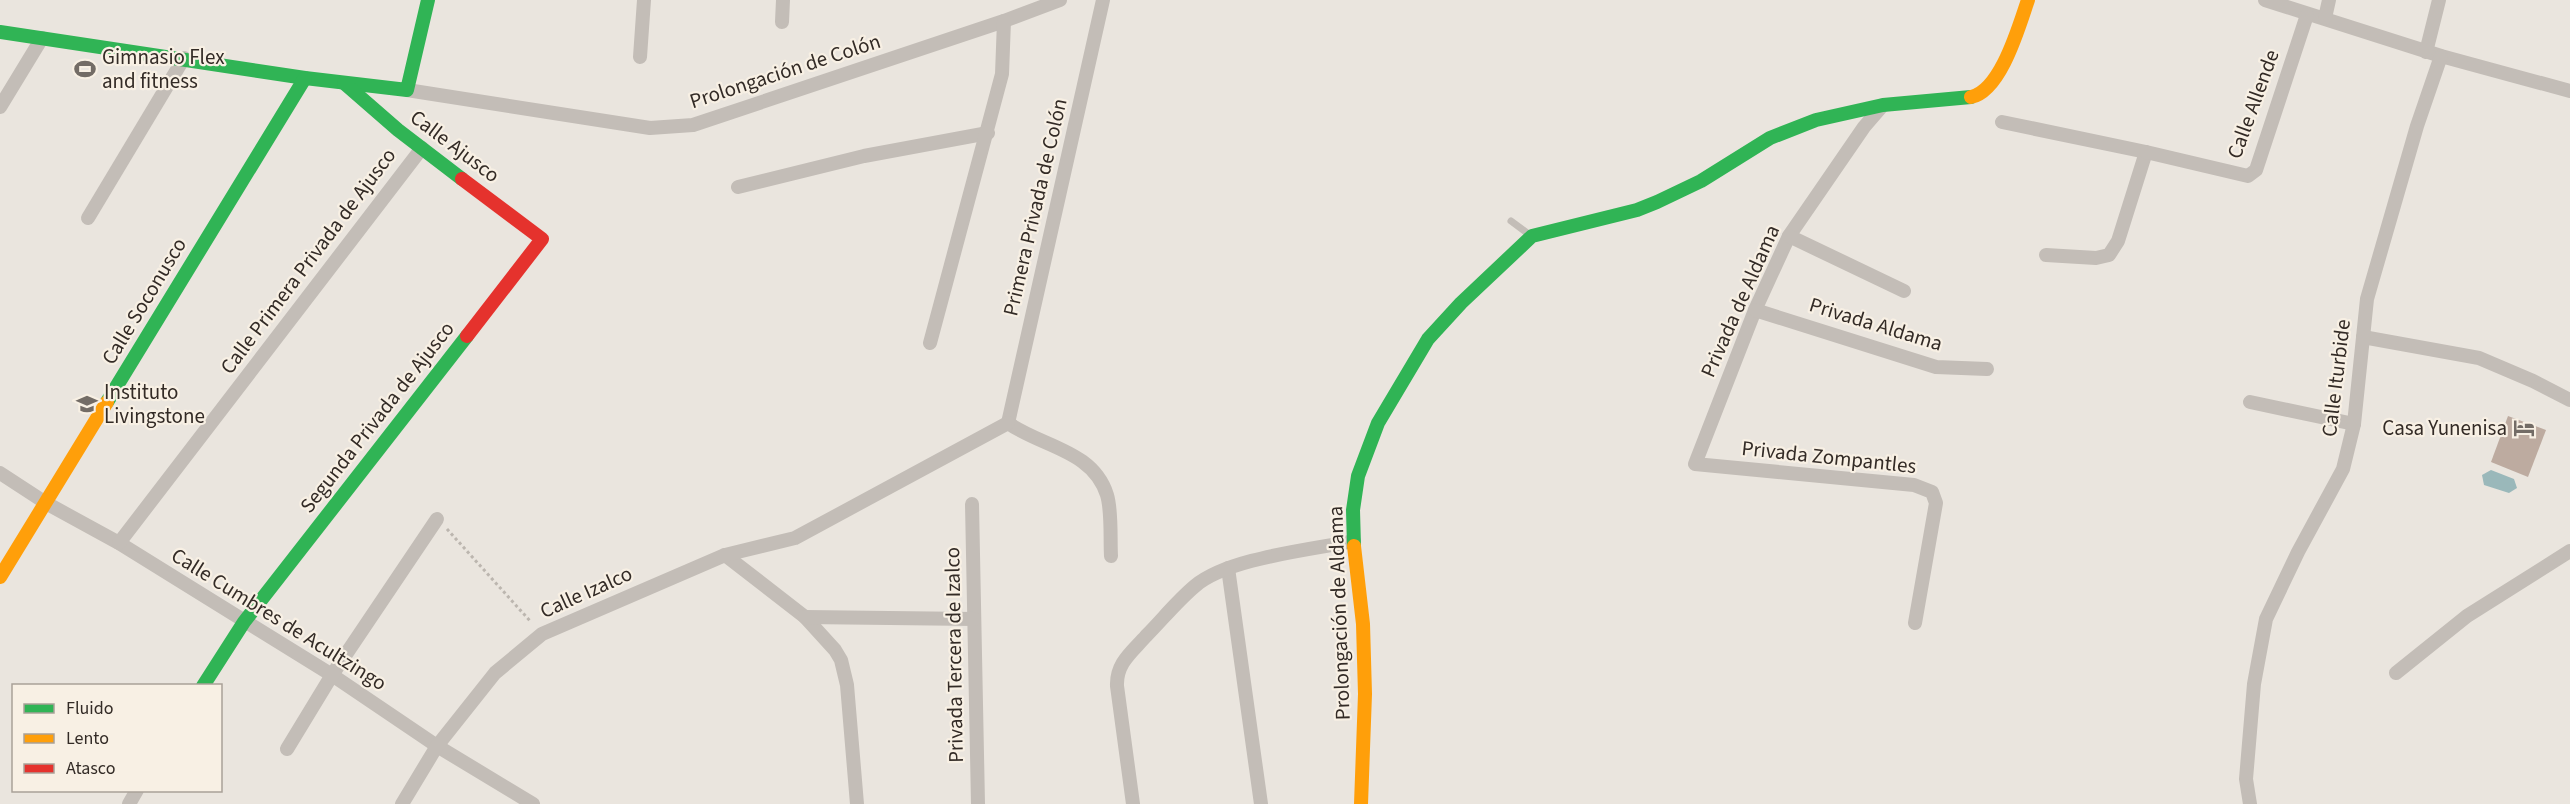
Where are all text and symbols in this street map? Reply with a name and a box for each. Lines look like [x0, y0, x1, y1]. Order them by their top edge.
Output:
street label: Prolongación de Colón [686, 26, 884, 116]
place label: Gimnasio Flex and fitness [102, 42, 225, 96]
street label: Calle Allende [2219, 45, 2287, 163]
sports icon: Gimnasio Flex and fitness [73, 57, 97, 81]
street label: Primera Privada de Colón [995, 95, 1075, 319]
street label: Calle Ajusco [404, 102, 506, 190]
street label: Calle Primera Privada de Ajusco [213, 142, 403, 380]
street label: Privada de Aldama [1693, 220, 1787, 382]
street label: Calle Soconusco [94, 232, 194, 370]
street label: Privada Aldama [1806, 290, 1946, 358]
street label: Segunda Privada de Ajusco [293, 315, 461, 519]
street label: Calle Iturbide [2314, 318, 2358, 438]
place label: Instituto Livingstone [104, 377, 205, 431]
school or university icon: Instituto Livingstone [75, 392, 99, 416]
place label: Casa Yunenisa [2382, 413, 2507, 443]
hotel icon: Casa Yunenisa [2512, 416, 2536, 440]
street label: Privada Zompantles [1740, 433, 1918, 481]
street label: Prolongación de Aldama [1320, 505, 1358, 721]
street label: Calle Cumbres de Acultzingo [165, 540, 393, 698]
street label: Privada Tercera de Izalco [937, 547, 971, 763]
street label: Calle Izalco [535, 558, 637, 626]
legend [12, 684, 222, 792]
text: Fluido [66, 696, 113, 721]
text: Lento [66, 726, 109, 751]
text: Atasco [66, 756, 115, 781]

